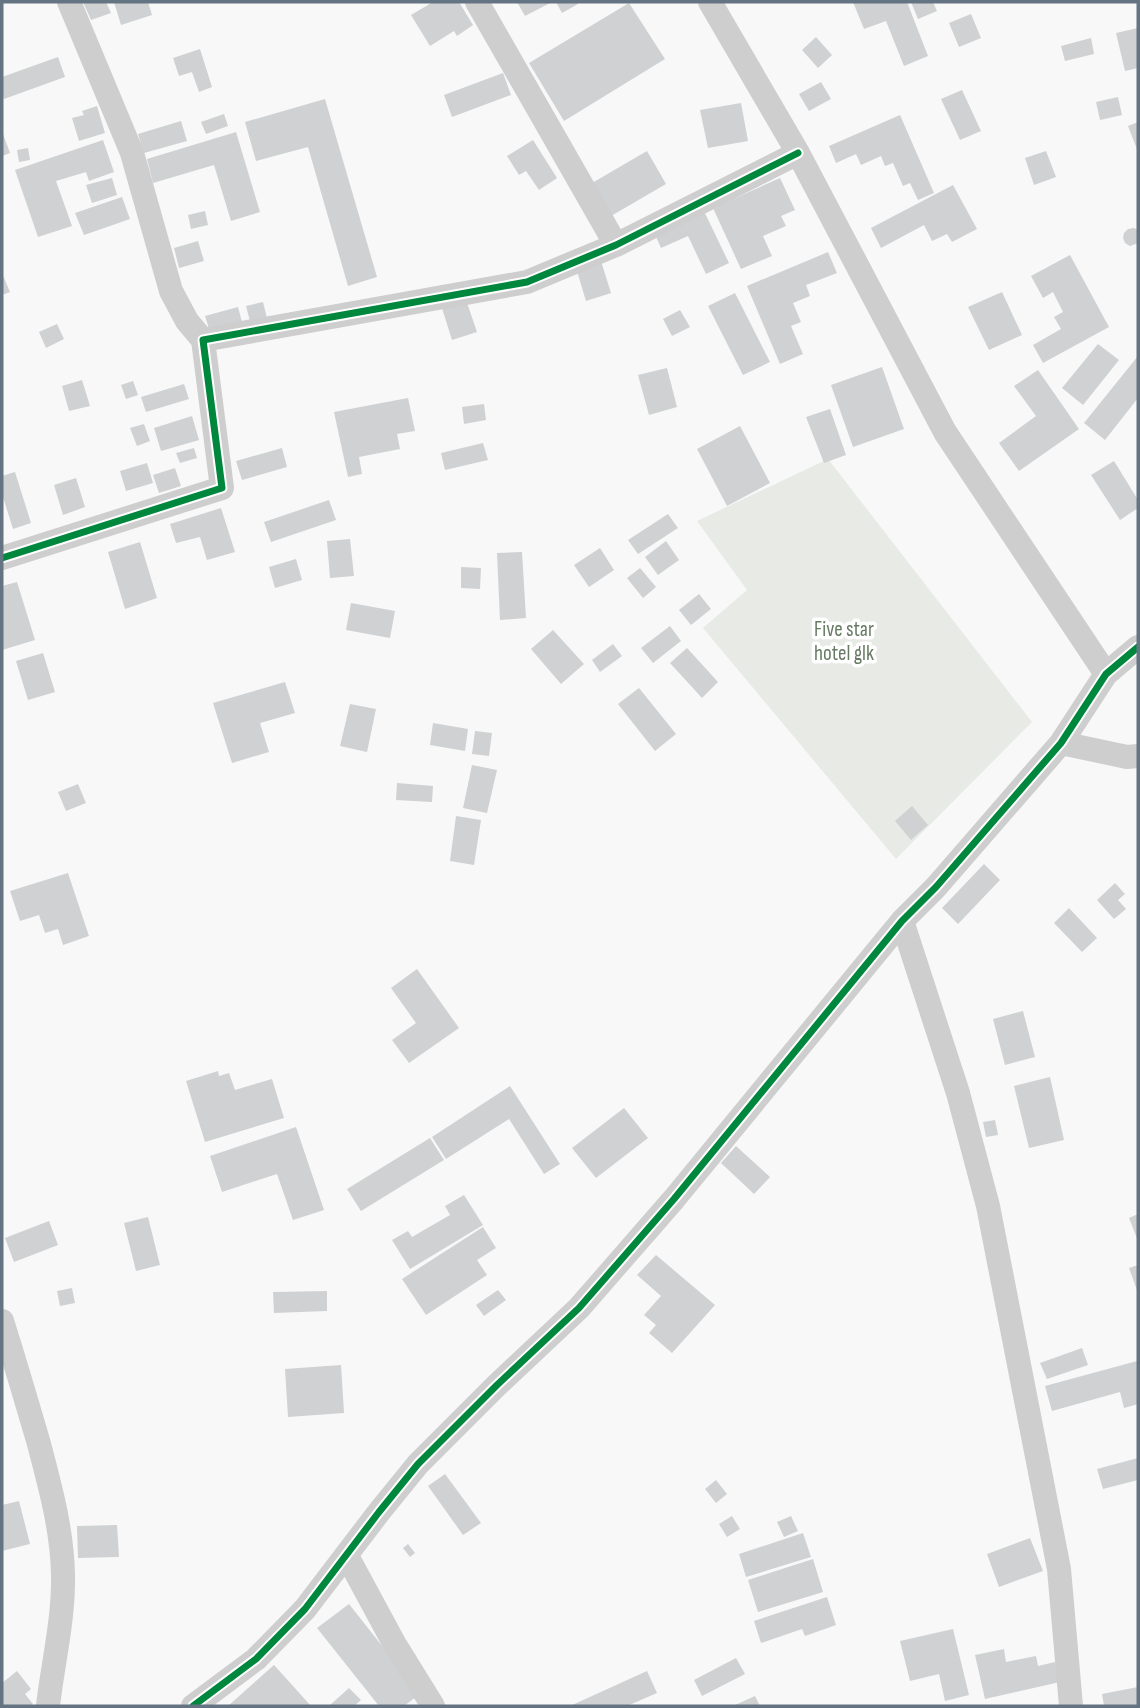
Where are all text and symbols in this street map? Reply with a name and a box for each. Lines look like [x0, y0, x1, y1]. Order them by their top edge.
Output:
park label: Five star hotel glk [814, 617, 874, 666]

